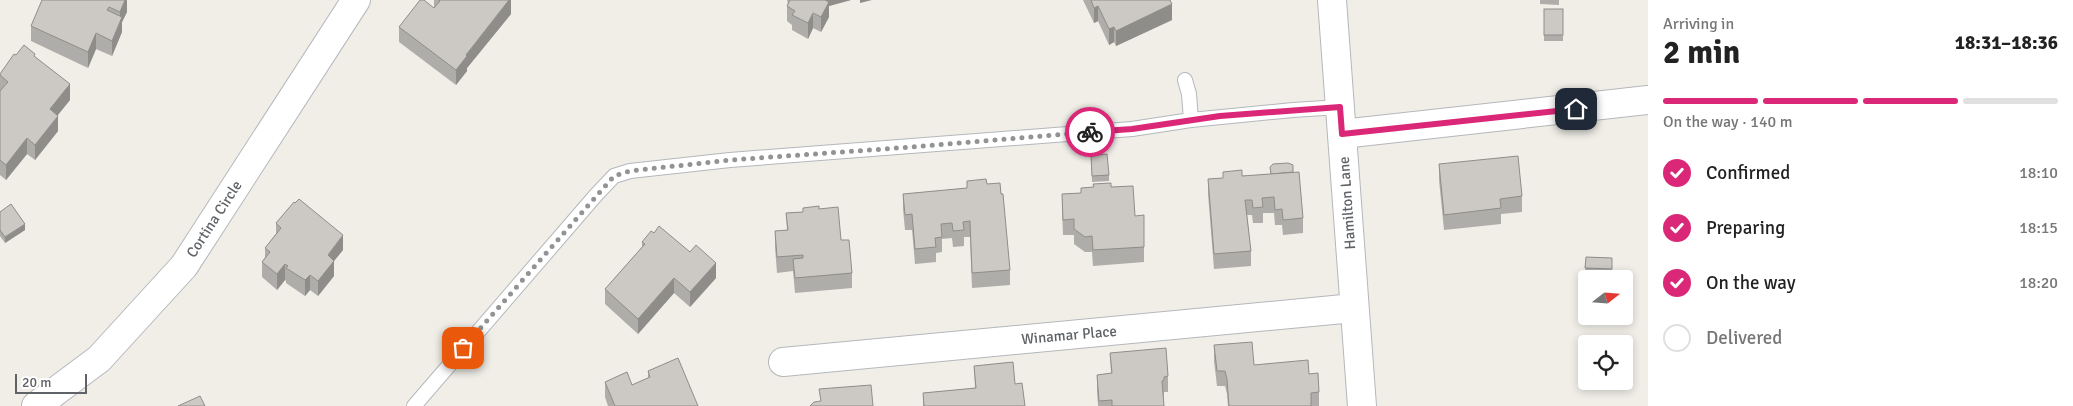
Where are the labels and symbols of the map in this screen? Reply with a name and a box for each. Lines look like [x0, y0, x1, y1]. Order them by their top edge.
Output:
pin [1555, 88, 1597, 130]
courier [1065, 107, 1115, 157]
street label: Hamilton Lane [1335, 156, 1359, 250]
street label: Cortina Circle [182, 177, 246, 261]
north arrow [1578, 270, 1632, 325]
street label: Winamar Place [1020, 322, 1118, 348]
pin [442, 327, 484, 369]
scale bar [15, 371, 88, 394]

